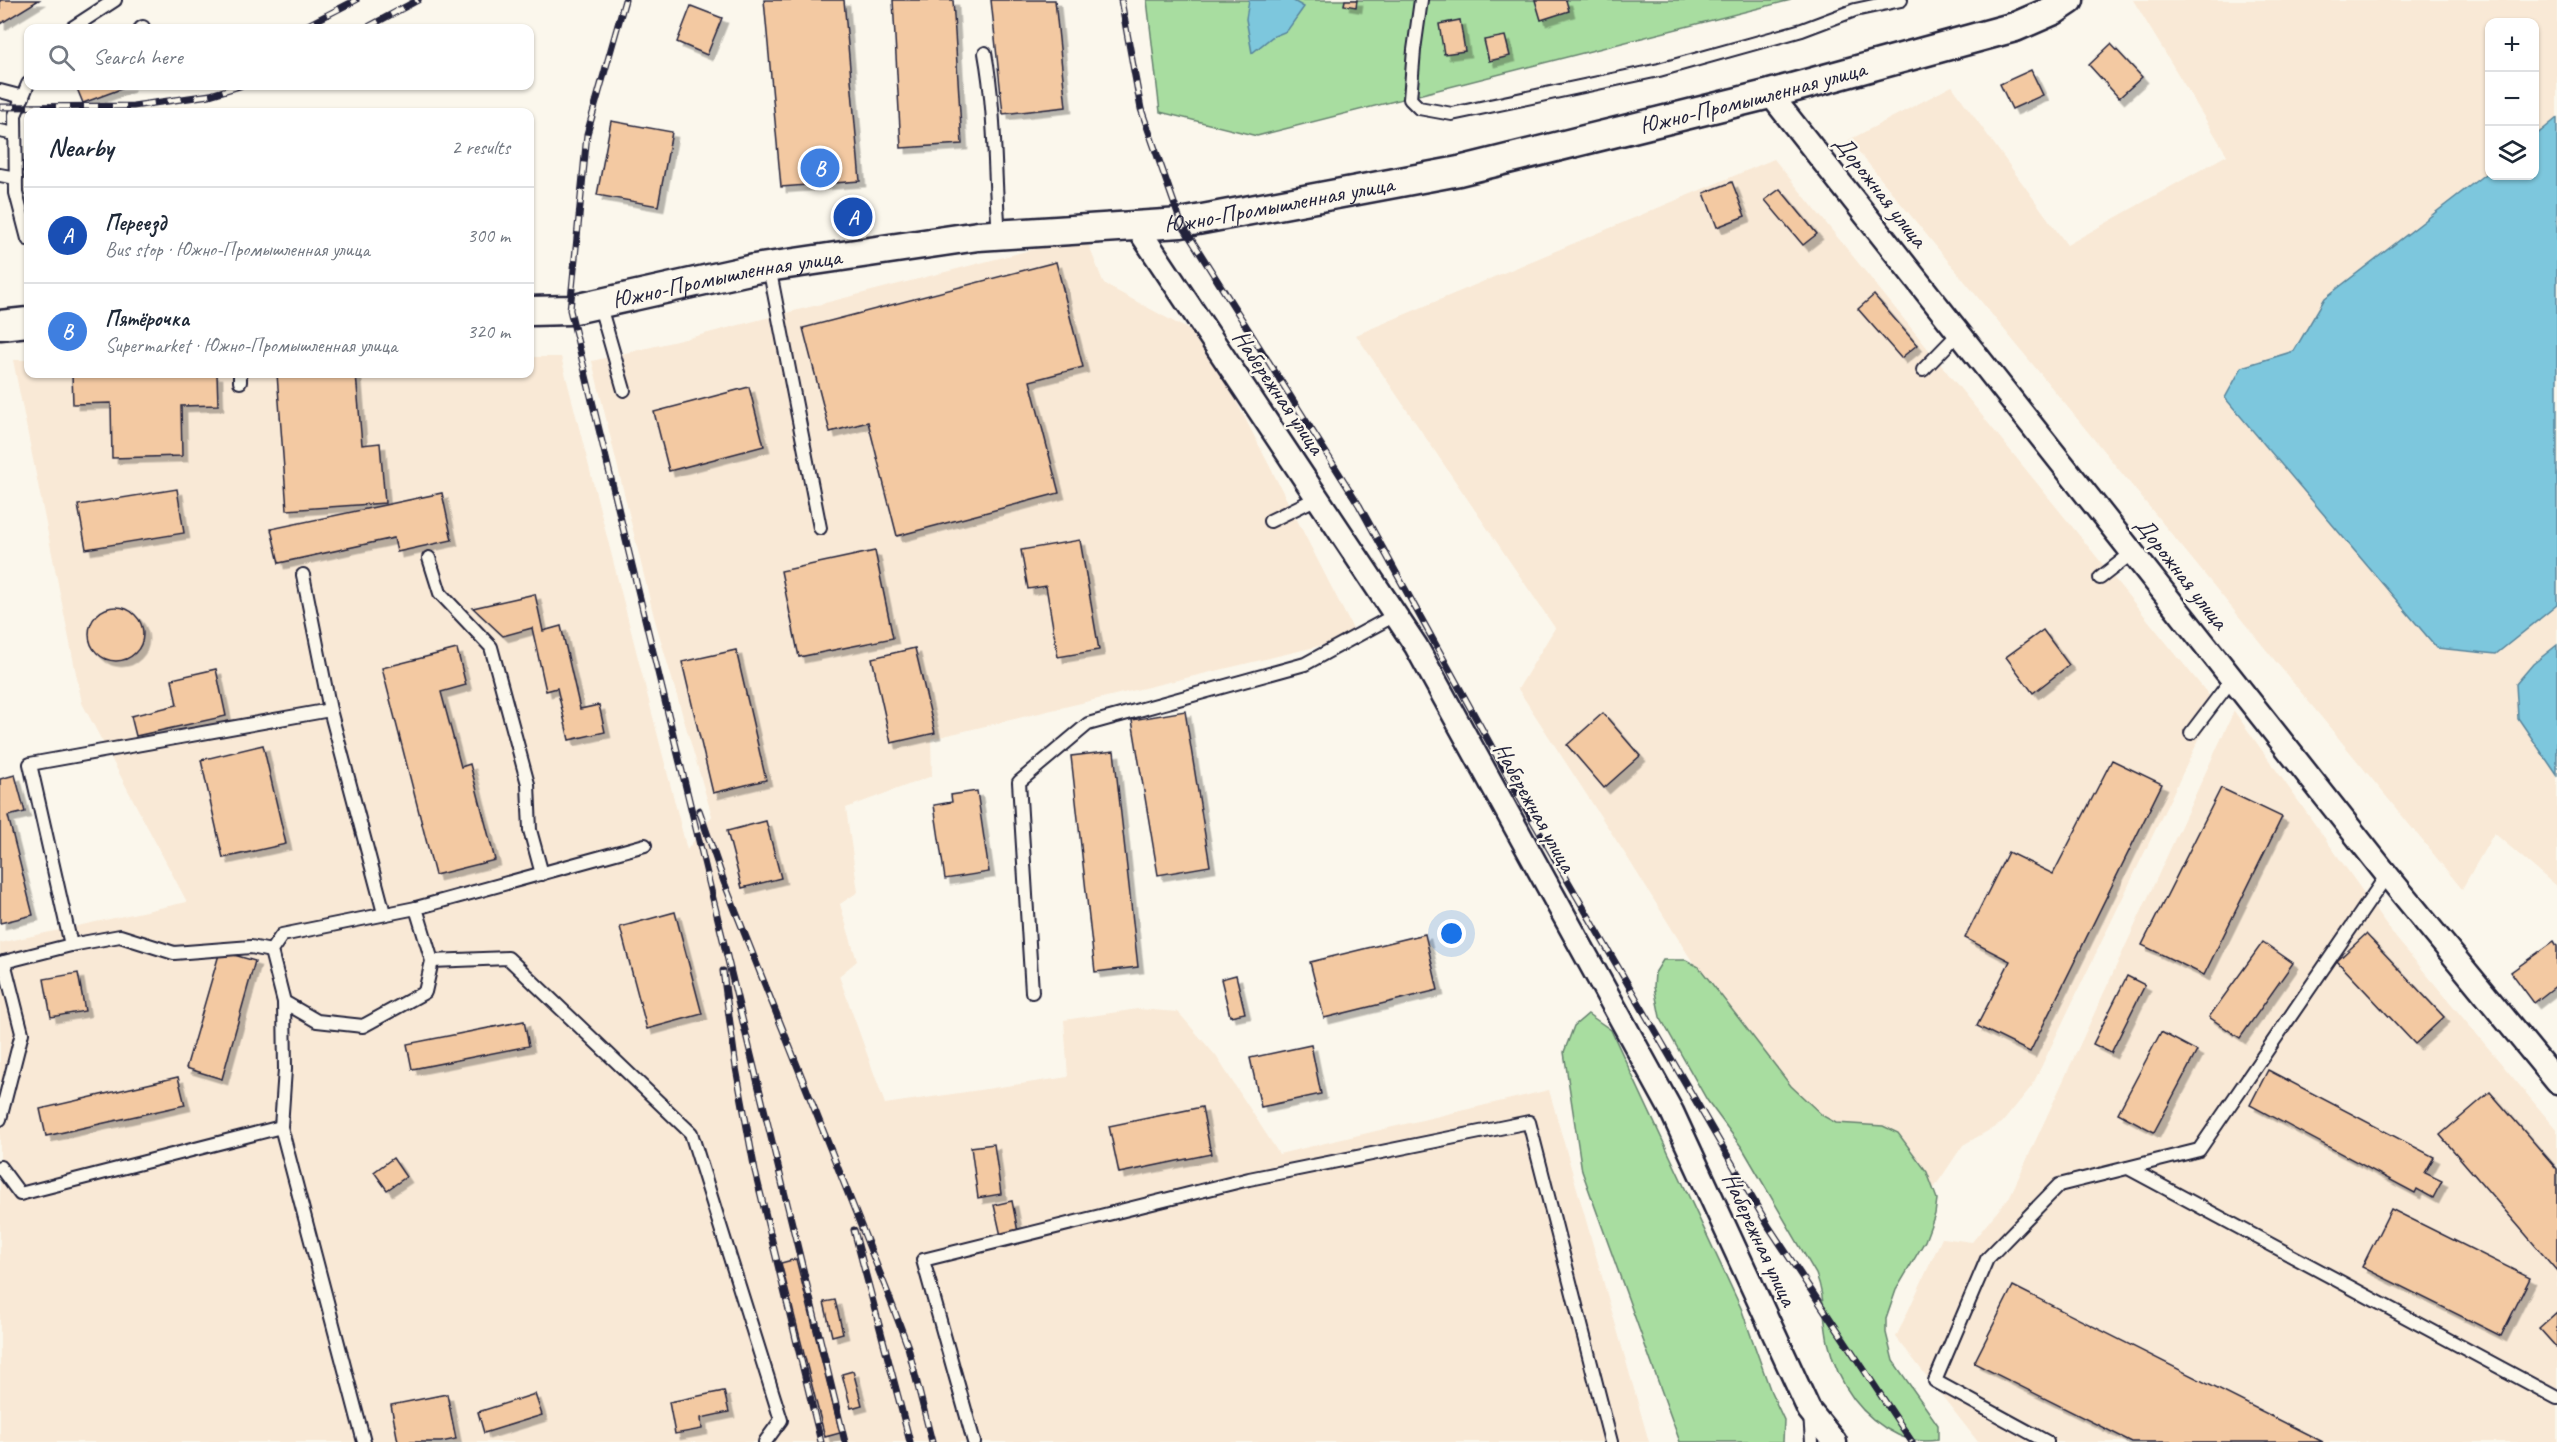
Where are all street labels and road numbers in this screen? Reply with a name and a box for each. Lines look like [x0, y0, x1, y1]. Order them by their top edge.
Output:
street label: Южно-Промышленная улица [1636, 53, 1871, 141]
street label: Дорожная улица [1828, 129, 1935, 255]
street label: Южно-Промышленная улица [1163, 168, 1398, 239]
street label: Южно-Промышленная улица [609, 241, 845, 315]
street label: Набережная улица [1226, 324, 1332, 461]
street label: Дорожная улица [2129, 511, 2236, 637]
street label: Набережная улица [1487, 737, 1584, 878]
street label: Набережная улица [1716, 1167, 1805, 1312]

